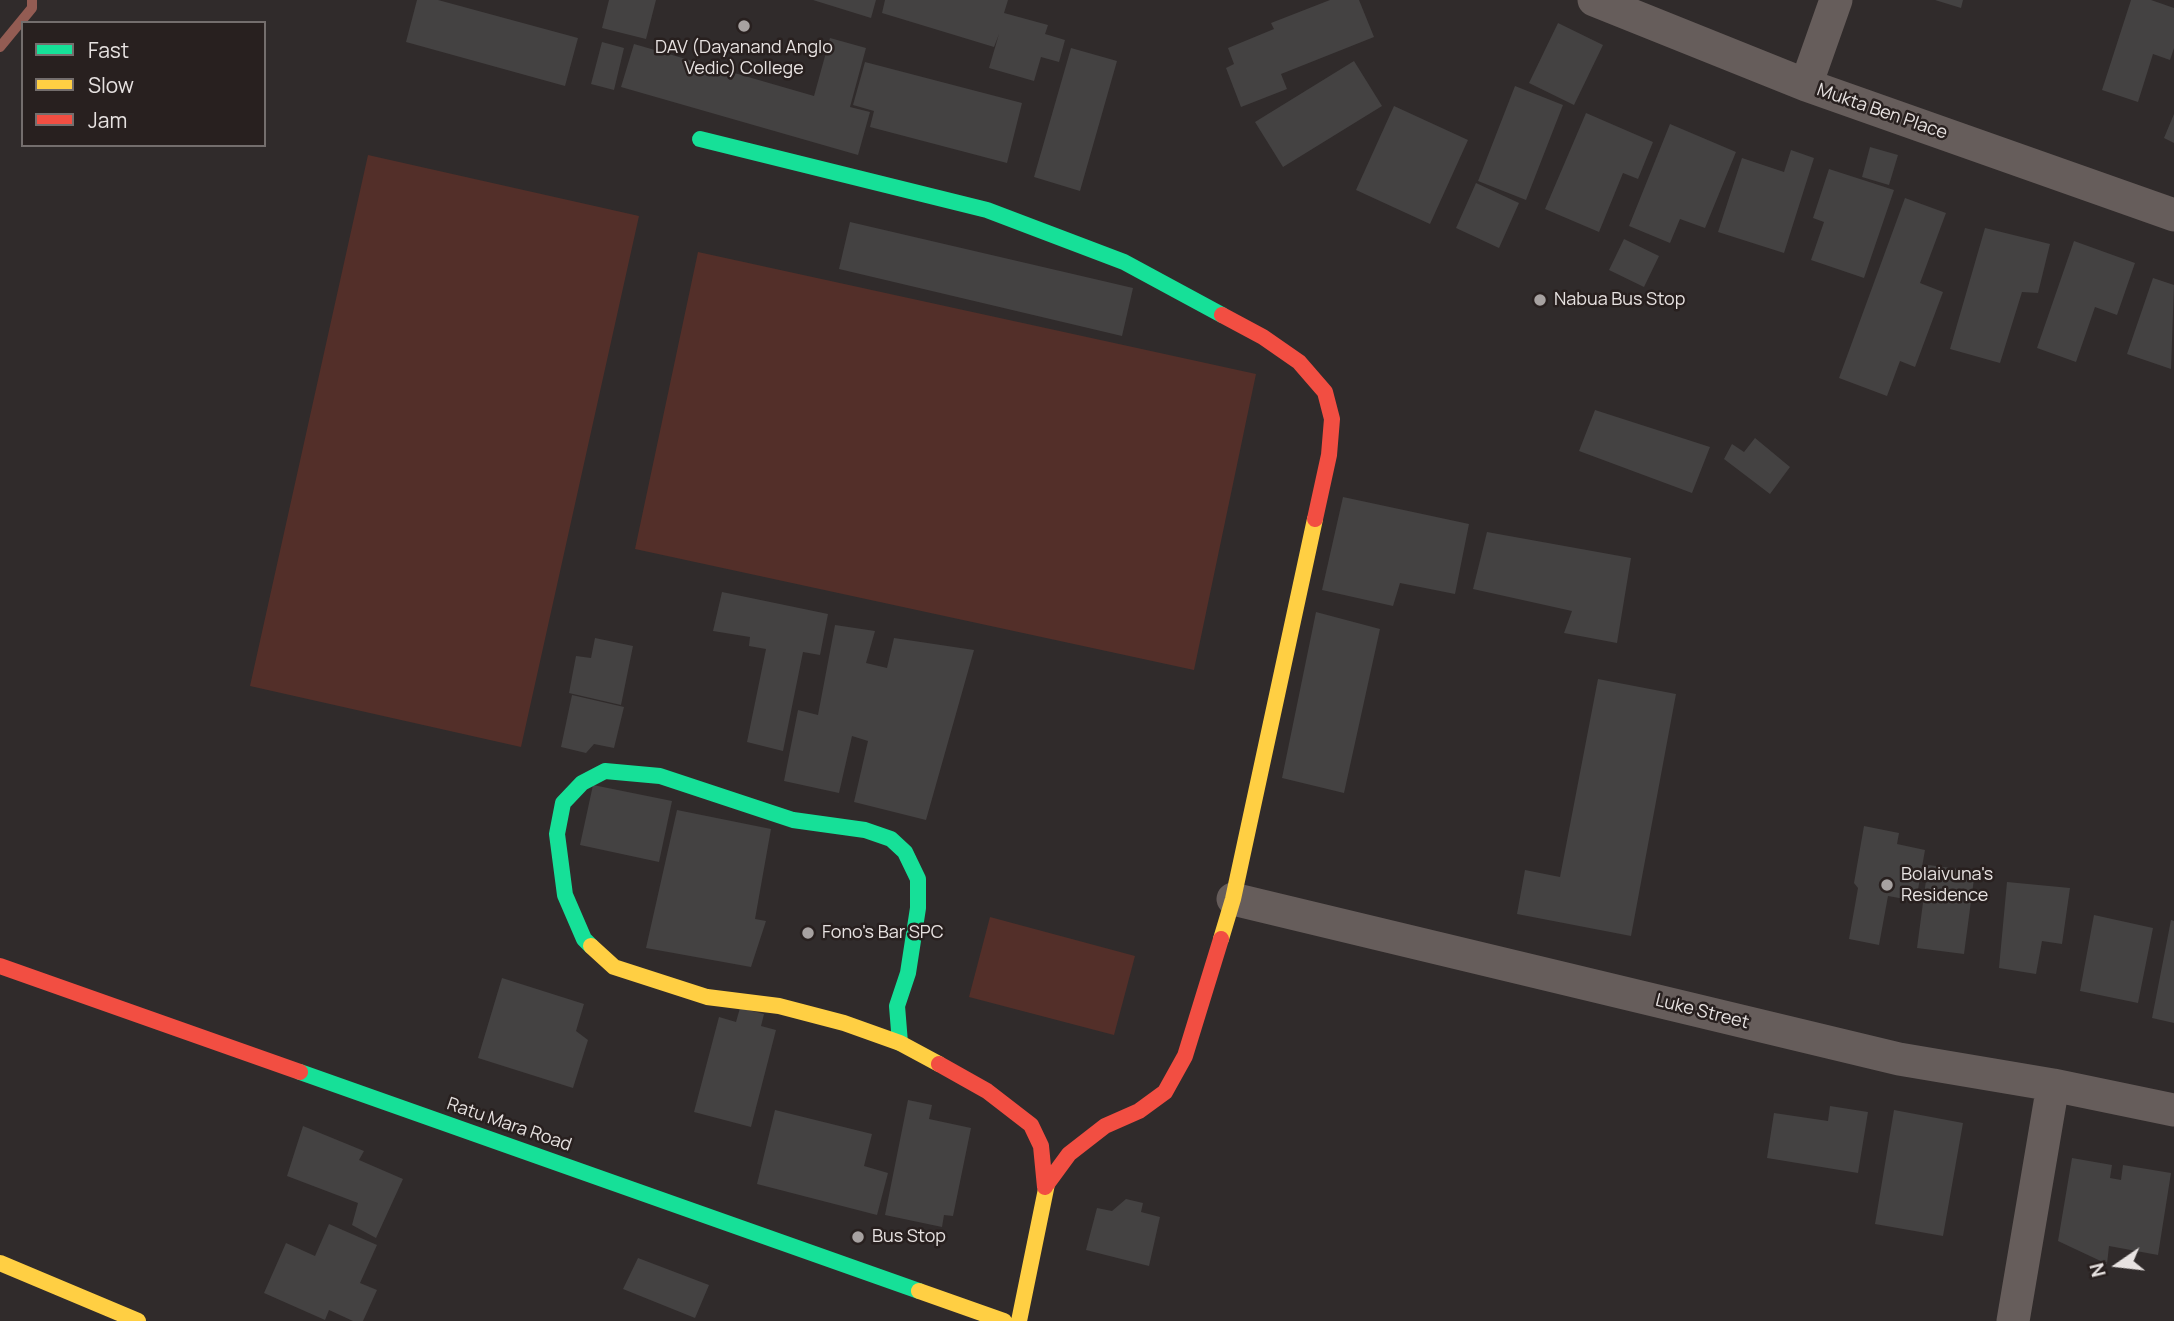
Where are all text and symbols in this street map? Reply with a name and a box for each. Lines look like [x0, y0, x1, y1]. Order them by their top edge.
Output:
marker: DAV (Dayanand Anglo Vedic) College [736, 18, 752, 34]
legend [21, 21, 266, 147]
text: Fast [88, 36, 129, 64]
place label: DAV (Dayanand Anglo Vedic) College [655, 37, 833, 80]
text: Slow [88, 71, 134, 99]
street label: Mukta Ben Place [1814, 80, 1950, 144]
text: Jam [88, 106, 127, 134]
place label: Nabua Bus Stop [1554, 289, 1685, 311]
marker: Nabua Bus Stop [1532, 292, 1548, 308]
place label: Bolaivuna's Residence [1901, 864, 1993, 906]
marker: Bolaivuna's Residence [1879, 877, 1895, 893]
place label: Fono's Bar SPC [822, 922, 944, 944]
marker: Fono's Bar SPC [800, 925, 816, 941]
street label: Luke Street [1653, 990, 1751, 1034]
street label: Ratu Mara Road [444, 1094, 574, 1156]
place label: Bus Stop [872, 1226, 946, 1248]
marker: Bus Stop [850, 1229, 866, 1245]
north arrow [2083, 1230, 2153, 1300]
text: N [2083, 1260, 2112, 1280]

